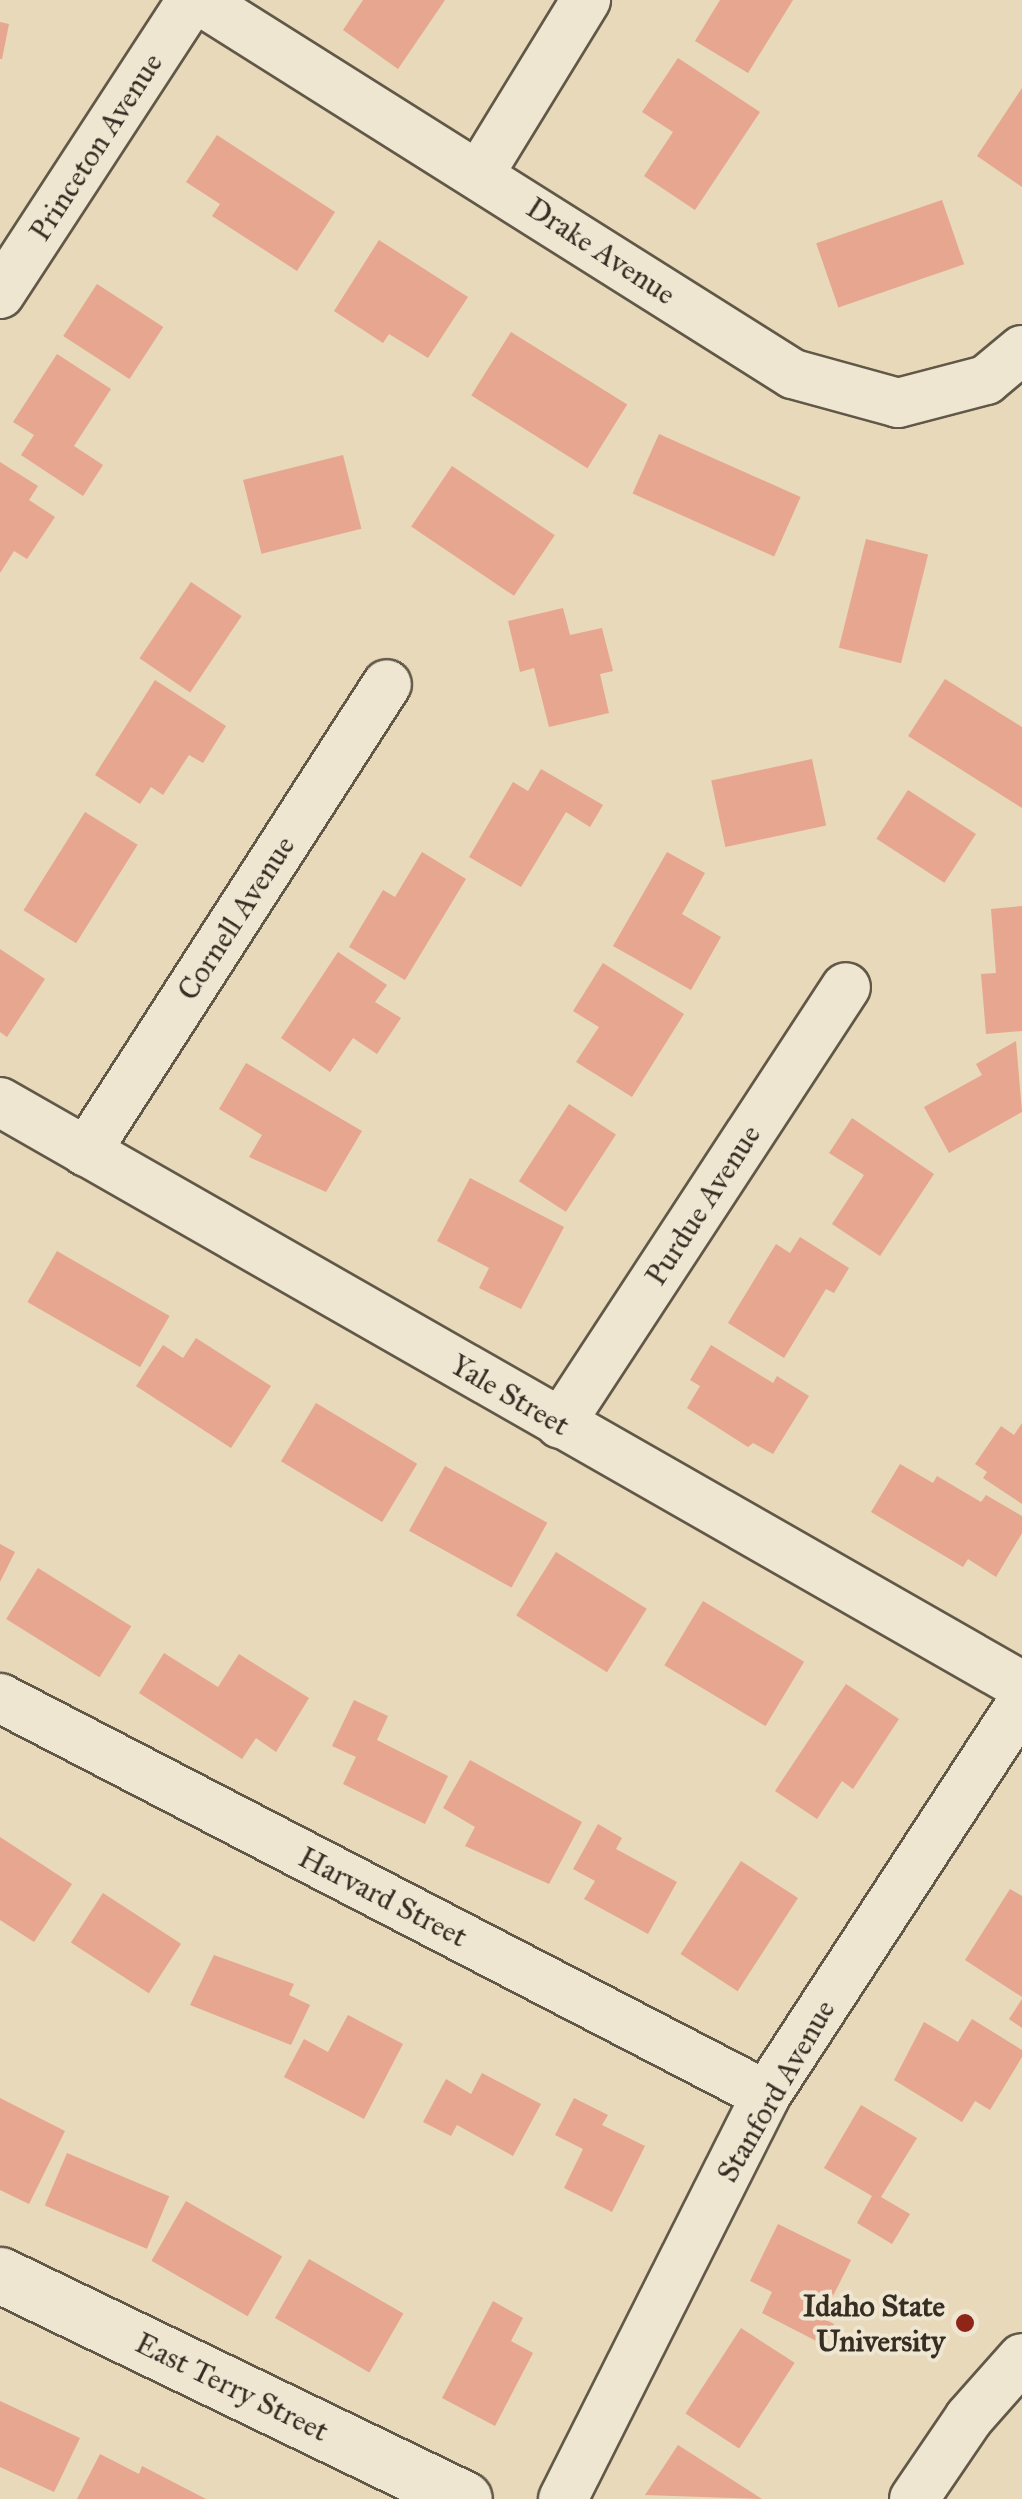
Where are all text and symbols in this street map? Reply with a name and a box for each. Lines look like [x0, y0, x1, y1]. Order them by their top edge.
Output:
street label: Princeton Avenue [22, 46, 170, 248]
street label: Drake Avenue [520, 190, 682, 312]
street label: Cornell Avenue [170, 829, 302, 1007]
street label: Purdue Avenue [638, 1118, 768, 1292]
street label: Yale Street [444, 1347, 576, 1443]
street label: Harvard Street [293, 1839, 473, 1955]
street label: Stanford Avenue [709, 1993, 843, 2189]
place label: Idaho State University [803, 2288, 945, 2358]
marker: Idaho State University [954, 2312, 976, 2334]
street label: East Terry Street [130, 2325, 334, 2449]

